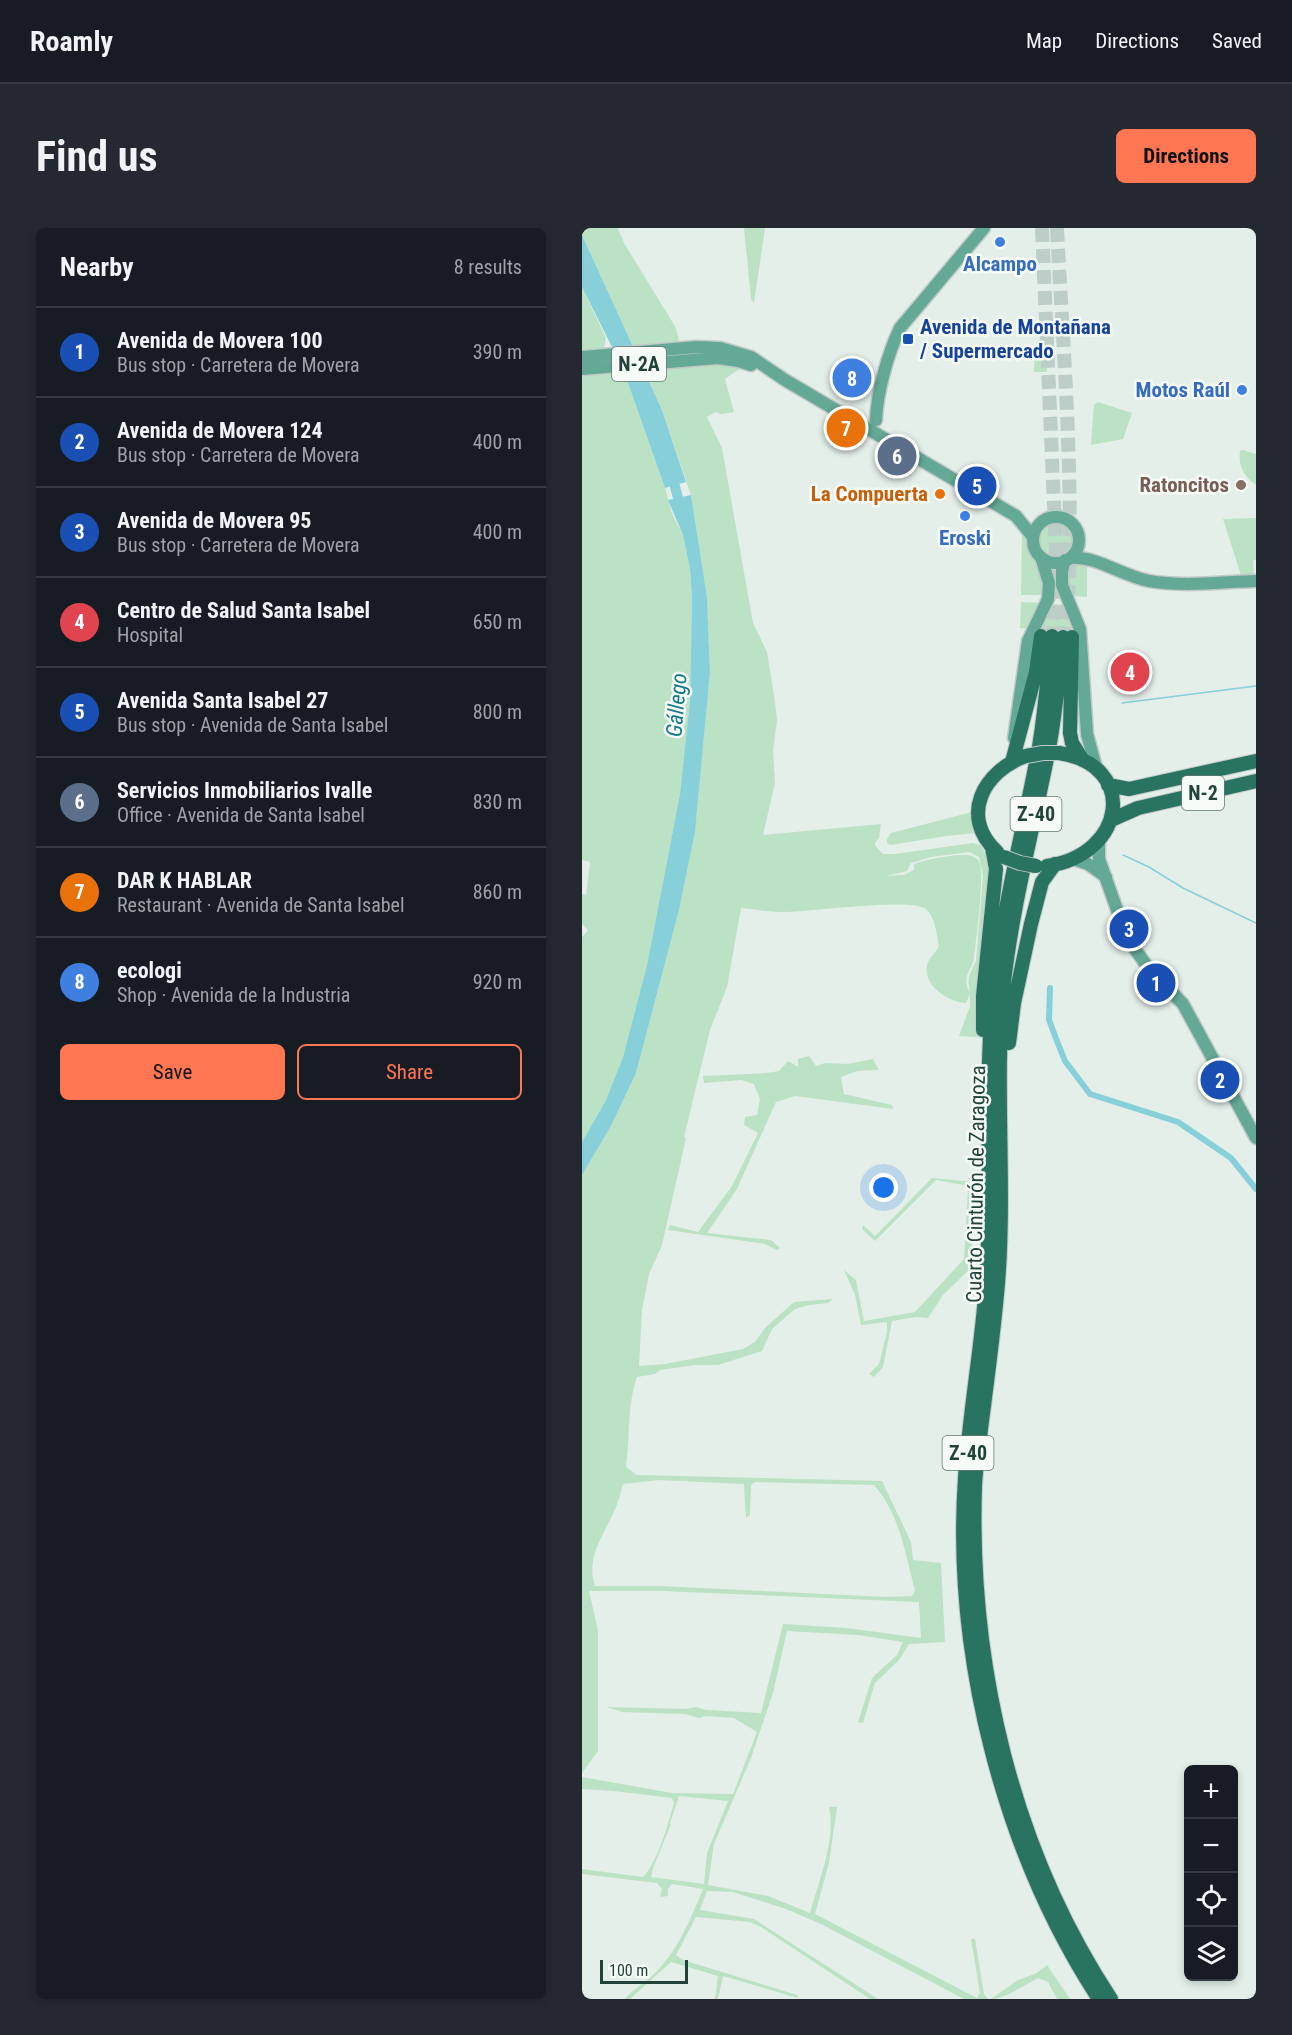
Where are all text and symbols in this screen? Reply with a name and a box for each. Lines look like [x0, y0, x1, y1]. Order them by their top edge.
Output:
text: Roamly [30, 25, 113, 58]
text: Map [1026, 29, 1062, 53]
text: Directions [1095, 29, 1179, 53]
text: Saved [1212, 29, 1262, 53]
button: Directions [1116, 129, 1256, 183]
text: Find us [36, 132, 157, 181]
marker: Alcampo [993, 235, 1007, 249]
text: Nearby [60, 252, 134, 282]
place label: Alcampo [963, 252, 1037, 276]
text: 8 results [454, 255, 522, 279]
place label: Avenida de Montañana / Supermercado [919, 315, 1111, 363]
text: Avenida de Movera 100 [117, 328, 323, 353]
marker: Avenida de Montañana / Supermercado [901, 332, 915, 346]
text: 1 [74, 340, 85, 364]
text: 390 m [473, 340, 522, 364]
road number: N-2A [612, 347, 666, 381]
text: Bus stop · Carretera de Movera [117, 353, 360, 377]
pin: 8 [832, 356, 872, 400]
place label: Motos Raúl [1136, 378, 1230, 402]
marker: Motos Raúl [1235, 383, 1249, 397]
pin: 7 [826, 406, 866, 450]
text: Avenida de Movera 124 [117, 418, 323, 443]
text: 2 [74, 430, 85, 454]
text: 400 m [473, 430, 522, 454]
pin: 6 [878, 434, 916, 478]
text: Bus stop · Carretera de Movera [117, 443, 360, 467]
pin: 5 [958, 464, 996, 508]
place label: Ratoncitos [1139, 473, 1229, 497]
marker: Ratoncitos [1234, 478, 1248, 492]
place label: La Compuerta [811, 482, 928, 506]
marker: La Compuerta [933, 487, 947, 501]
text: Avenida de Movera 95 [117, 508, 311, 533]
marker: Eroski [958, 509, 972, 523]
text: 3 [74, 520, 85, 544]
text: 400 m [473, 520, 522, 544]
place label: Eroski [939, 526, 991, 550]
text: Bus stop · Carretera de Movera [117, 533, 360, 557]
text: Centro de Salud Santa Isabel [117, 598, 370, 623]
text: 4 [74, 610, 85, 634]
text: 650 m [473, 610, 522, 634]
text: Hospital [117, 623, 183, 647]
pin: 4 [1110, 650, 1150, 694]
water label: Gállego [661, 672, 692, 738]
text: Avenida Santa Isabel 27 [117, 688, 328, 713]
text: 5 [74, 700, 85, 724]
text: 800 m [473, 700, 522, 724]
text: Bus stop · Avenida de Santa Isabel [117, 713, 388, 737]
road number: N-2 [1182, 776, 1224, 810]
text: Servicios Inmobiliarios Ivalle [117, 778, 372, 803]
text: 6 [74, 790, 85, 814]
text: 830 m [473, 790, 522, 814]
road number: Z-40 [1010, 797, 1062, 831]
text: Office · Avenida de Santa Isabel [117, 803, 365, 827]
text: DAR K HABLAR [117, 868, 252, 893]
text: 7 [74, 880, 85, 904]
text: 860 m [473, 880, 522, 904]
text: Restaurant · Avenida de Santa Isabel [117, 893, 405, 917]
pin: 3 [1110, 906, 1148, 952]
text: ecologi [117, 958, 182, 983]
pin: 1 [1136, 960, 1176, 1005]
text: 8 [74, 970, 85, 994]
text: 920 m [473, 970, 522, 994]
text: Shop · Avenida de la Industria [117, 983, 350, 1007]
button: Save [60, 1044, 285, 1100]
button: Share [297, 1044, 522, 1100]
pin: 2 [1200, 1058, 1240, 1102]
street label: Cuarto Cinturón de Zaragoza [962, 1065, 990, 1303]
your location [869, 1173, 898, 1202]
road number: Z-40 [942, 1436, 994, 1470]
map controls [1184, 1765, 1238, 1981]
button: + [1184, 1765, 1238, 1819]
button: − [1184, 1819, 1238, 1873]
button: locate [1184, 1873, 1238, 1927]
button: layers [1184, 1927, 1238, 1981]
scale bar [600, 1957, 688, 1984]
text: 100 m [609, 1961, 648, 1980]

